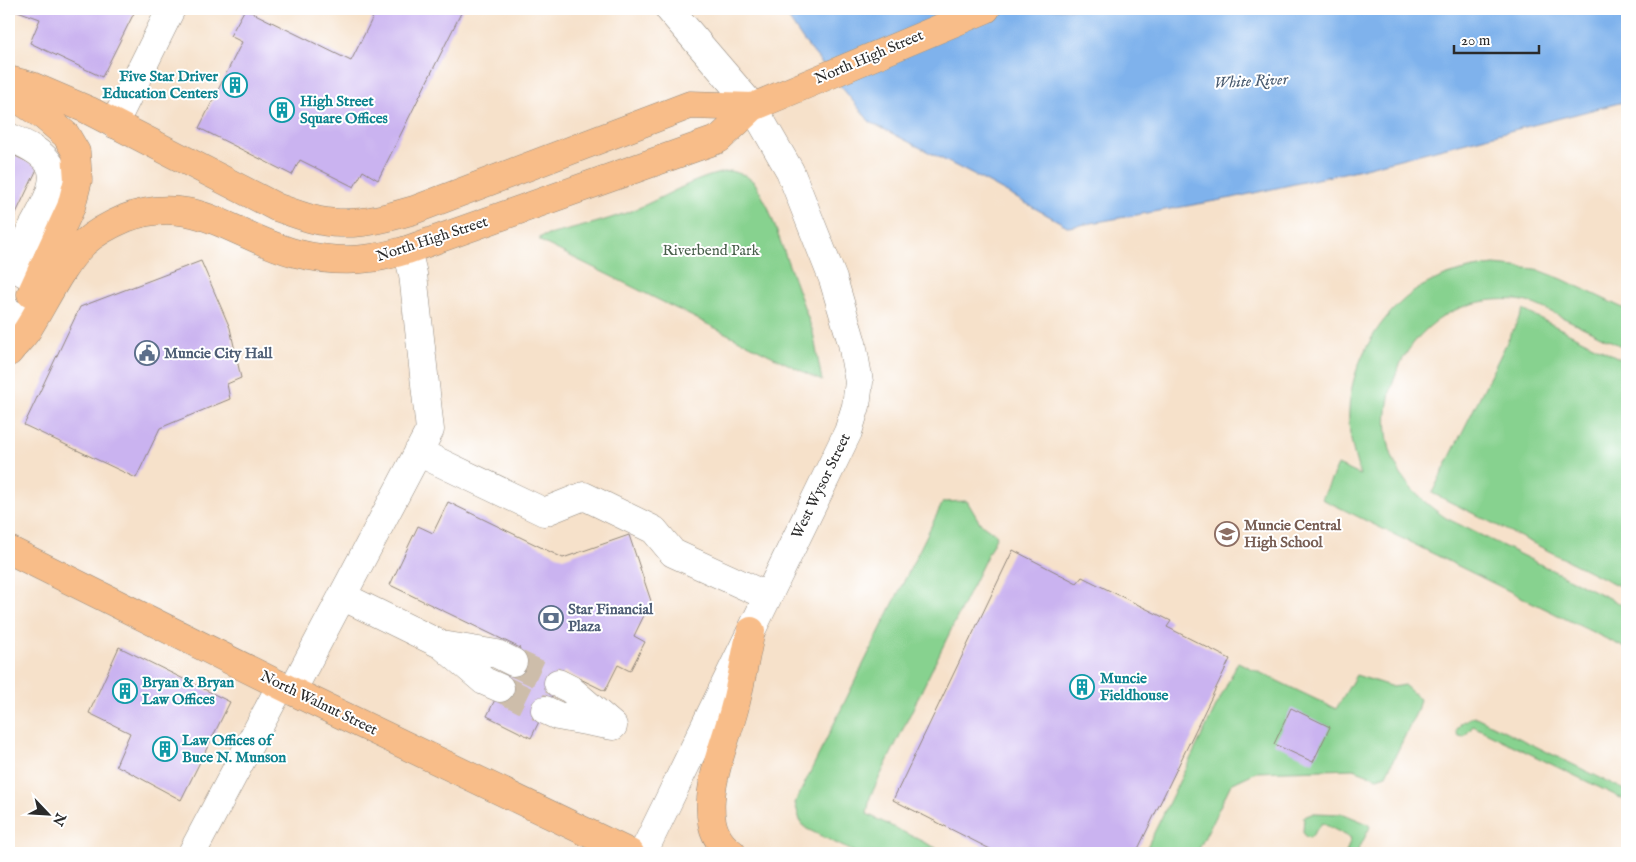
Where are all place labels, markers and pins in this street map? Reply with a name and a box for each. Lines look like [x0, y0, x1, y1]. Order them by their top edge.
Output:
place label: Five Star Driver Education Centers [102, 67, 219, 103]
building icon: Five Star Driver Education Centers [222, 72, 248, 98]
place label: High Street Square Offices [300, 92, 389, 128]
building icon: High Street Square Offices [269, 97, 295, 123]
public building icon: Muncie City Hall [134, 340, 160, 366]
place label: Muncie City Hall [164, 344, 273, 363]
place label: Muncie Central High School [1244, 516, 1342, 552]
school or university icon: Muncie Central High School [1214, 521, 1240, 547]
place label: Star Financial Plaza [568, 600, 654, 636]
bank icon: Star Financial Plaza [538, 605, 564, 631]
place label: Muncie Fieldhouse [1100, 669, 1168, 705]
place label: Bryan & Bryan Law Offices [142, 673, 234, 709]
building icon: Muncie Fieldhouse [1069, 674, 1095, 700]
building icon: Bryan & Bryan Law Offices [112, 678, 138, 704]
place label: Law Offices of Buce N. Munson [182, 731, 286, 767]
building icon: Law Offices of Buce N. Munson [152, 736, 178, 762]

